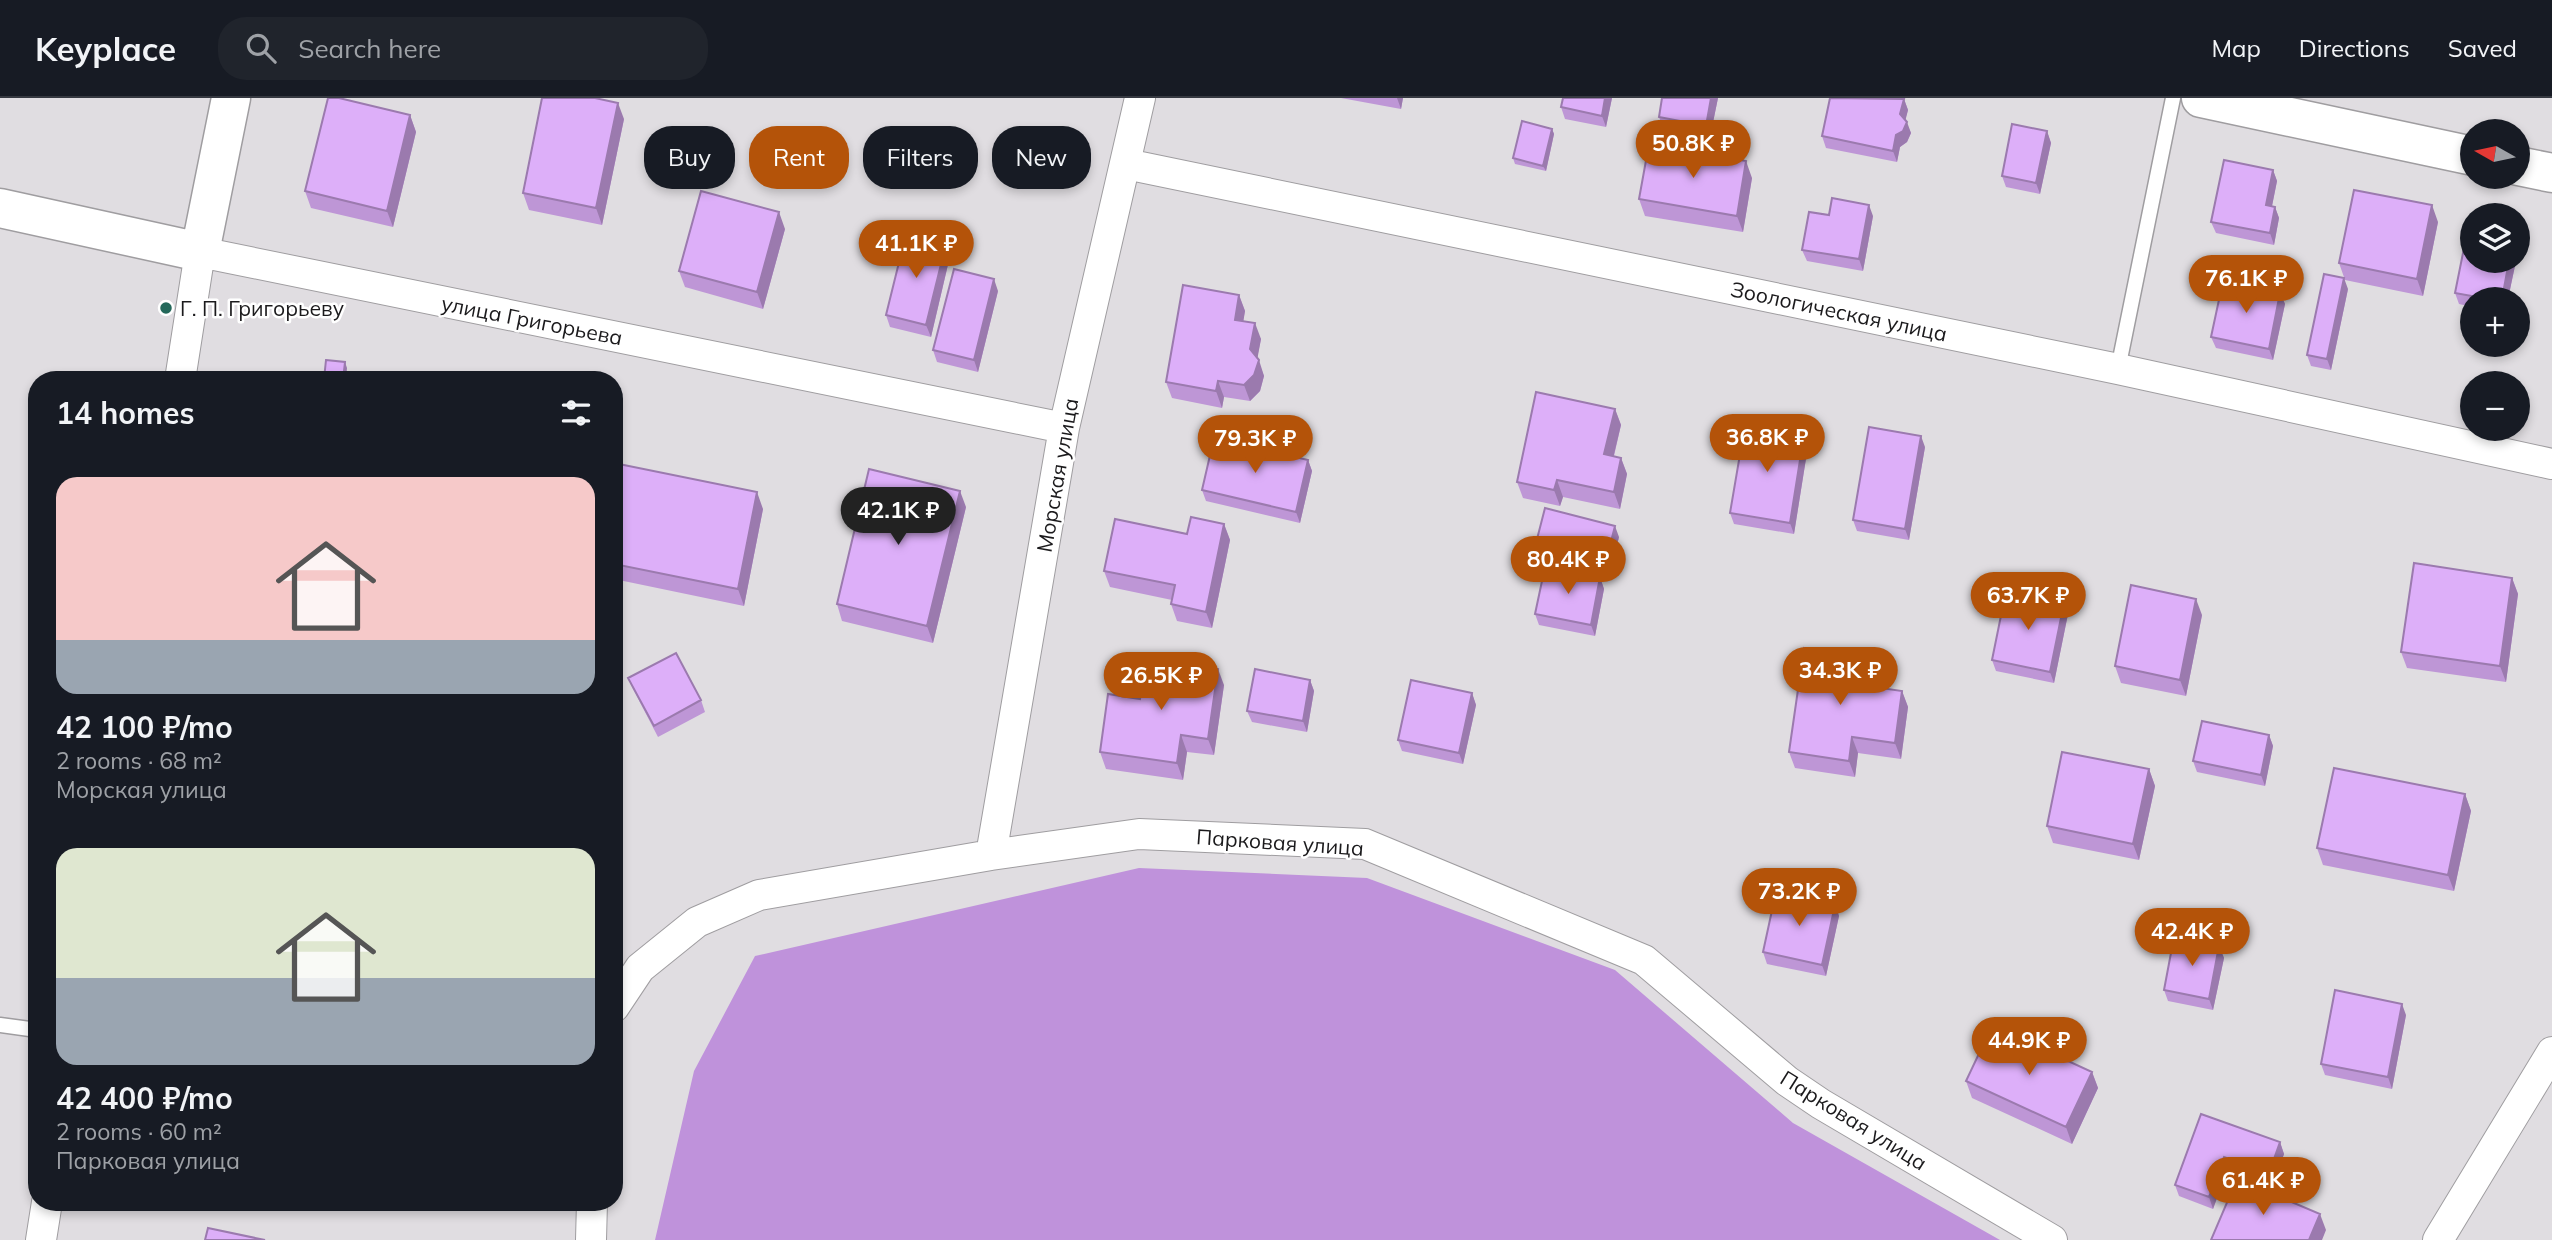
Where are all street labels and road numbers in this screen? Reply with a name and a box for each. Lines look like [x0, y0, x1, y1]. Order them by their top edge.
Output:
street label: Зоологическая улица [1728, 275, 1950, 347]
street label: улица Григорьева [439, 290, 625, 350]
street label: Морская улица [1031, 396, 1083, 554]
street label: Парковая улица [1195, 823, 1365, 861]
street label: Парковая улица [1776, 1064, 1932, 1176]

